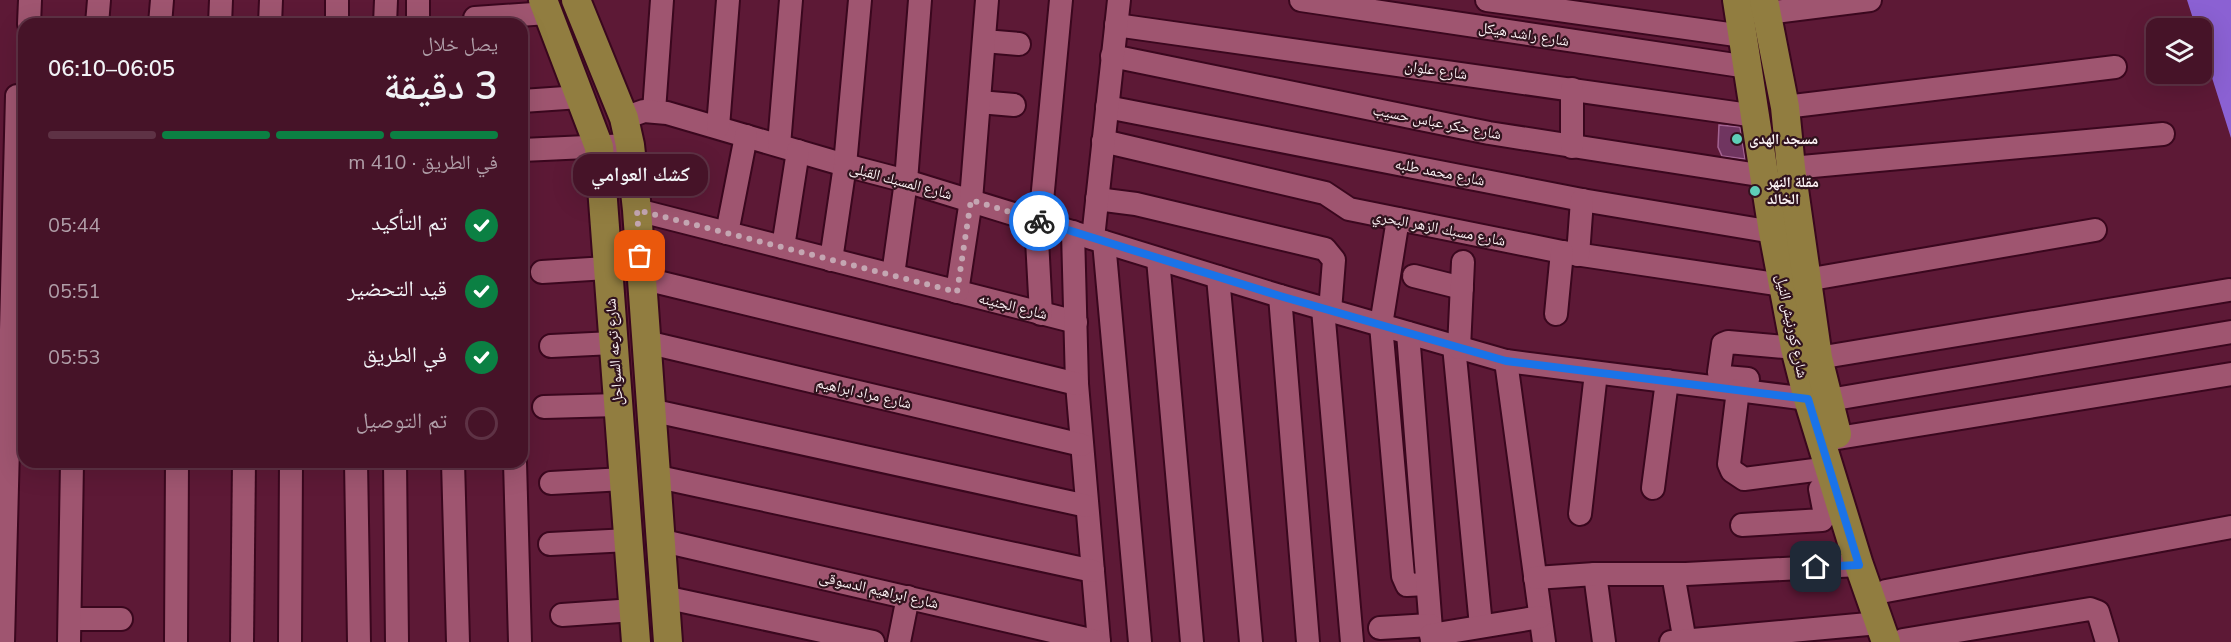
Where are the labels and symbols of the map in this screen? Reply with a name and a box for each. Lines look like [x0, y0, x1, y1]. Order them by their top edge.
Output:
street label: شارع راشد هيكل [1477, 17, 1571, 51]
street label: شارع علوان [1403, 56, 1469, 84]
street label: شارع حكر عباس حسيب [1371, 100, 1503, 144]
place label: مسجد الهدى [1749, 129, 1818, 149]
marker: مسجد الهدى [1730, 132, 1744, 146]
street label: شارع محمد طلبه [1393, 153, 1487, 191]
callout: كشك العوامي [572, 154, 708, 196]
street label: شارع المسبك القبلى [847, 158, 955, 204]
place label: مقلة النهر الخالد [1766, 172, 1819, 209]
marker: مقلة النهر الخالد [1748, 184, 1762, 198]
courier [1009, 191, 1069, 251]
street label: شارع مسبك الزهر البحري [1370, 205, 1507, 253]
pin [614, 230, 665, 281]
street label: شارع كورنيش النيل [1771, 272, 1813, 380]
street label: شارع الجنينه [977, 288, 1050, 324]
street label: شارع ترعه السواحل [600, 298, 628, 406]
street label: شارع مراد ابراهيم [814, 372, 914, 414]
pin [1790, 541, 1841, 592]
street label: شارع ابراهيم الدسوقى [817, 567, 941, 613]

